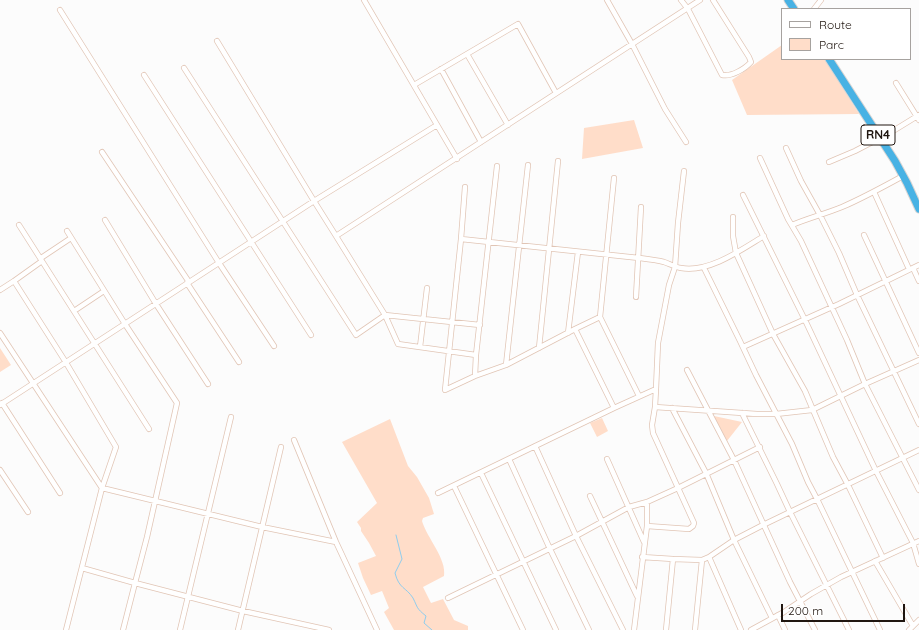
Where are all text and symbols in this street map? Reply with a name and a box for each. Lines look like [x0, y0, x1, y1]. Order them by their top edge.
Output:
legend [781, 8, 911, 60]
text: Route [819, 17, 852, 32]
text: Parc [819, 37, 844, 52]
road number: RN4 [861, 125, 895, 145]
scale bar [783, 596, 907, 622]
text: 200 m [788, 603, 823, 618]

